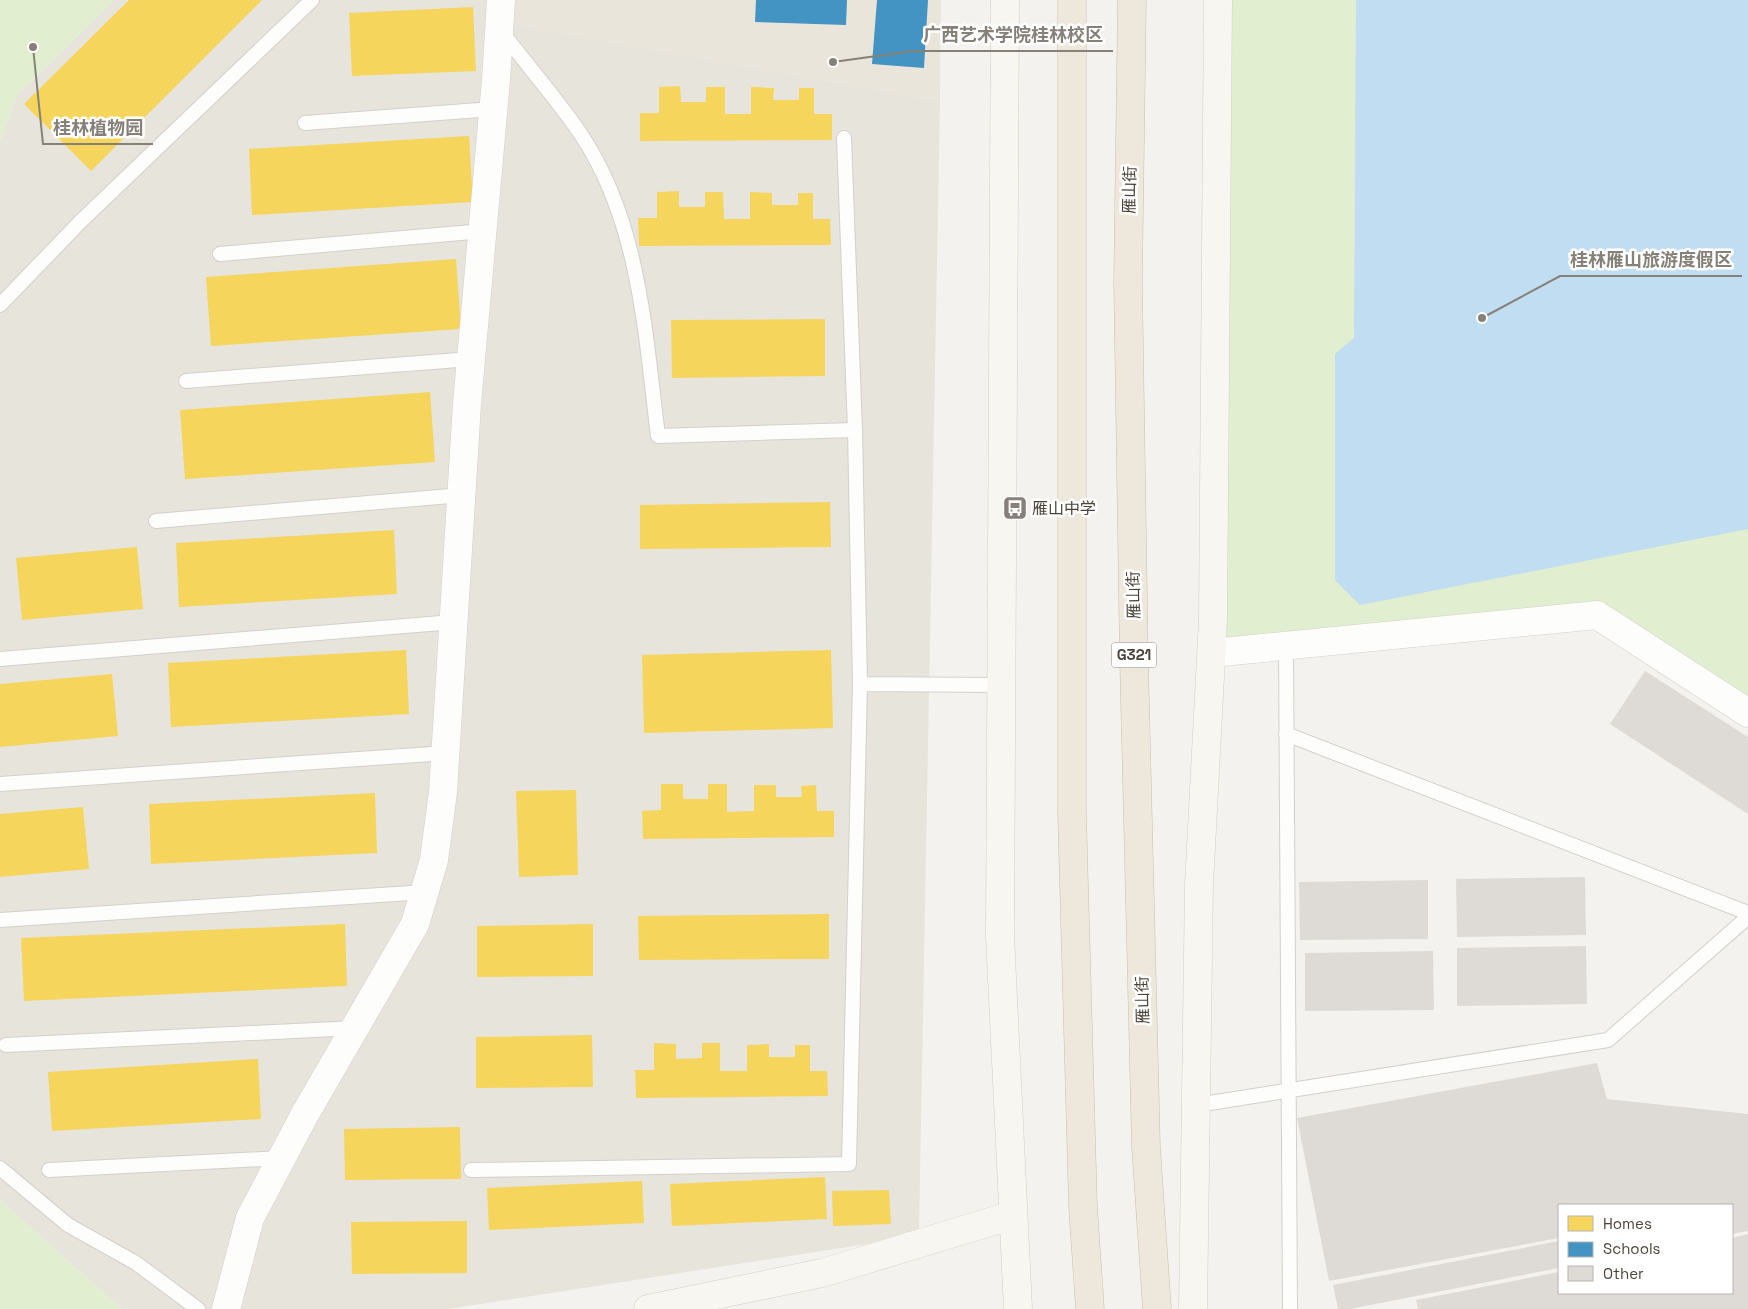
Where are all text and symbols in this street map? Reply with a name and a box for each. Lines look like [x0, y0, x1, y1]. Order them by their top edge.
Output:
callout: 广西艺术学院桂林校区 [913, 18, 1113, 51]
text: 广西艺术学院桂林校区 [923, 23, 1103, 46]
callout: 桂林植物园 [43, 111, 153, 144]
text: 桂林植物园 [53, 116, 143, 139]
street label: 雁山街 [1119, 166, 1140, 214]
callout: 桂林雁山旅游度假区 [1560, 243, 1742, 276]
text: 桂林雁山旅游度假区 [1570, 248, 1732, 271]
bus stop icon: 雁山中学 [1002, 495, 1028, 521]
place label: 雁山中学 [1032, 498, 1096, 519]
street label: 雁山街 [1123, 571, 1144, 619]
road number: G321 [1112, 642, 1156, 668]
street label: 雁山街 [1132, 976, 1153, 1024]
legend [1558, 1204, 1733, 1294]
text: Homes [1603, 1214, 1652, 1233]
text: Schools [1603, 1239, 1661, 1258]
text: Other [1603, 1264, 1644, 1283]

